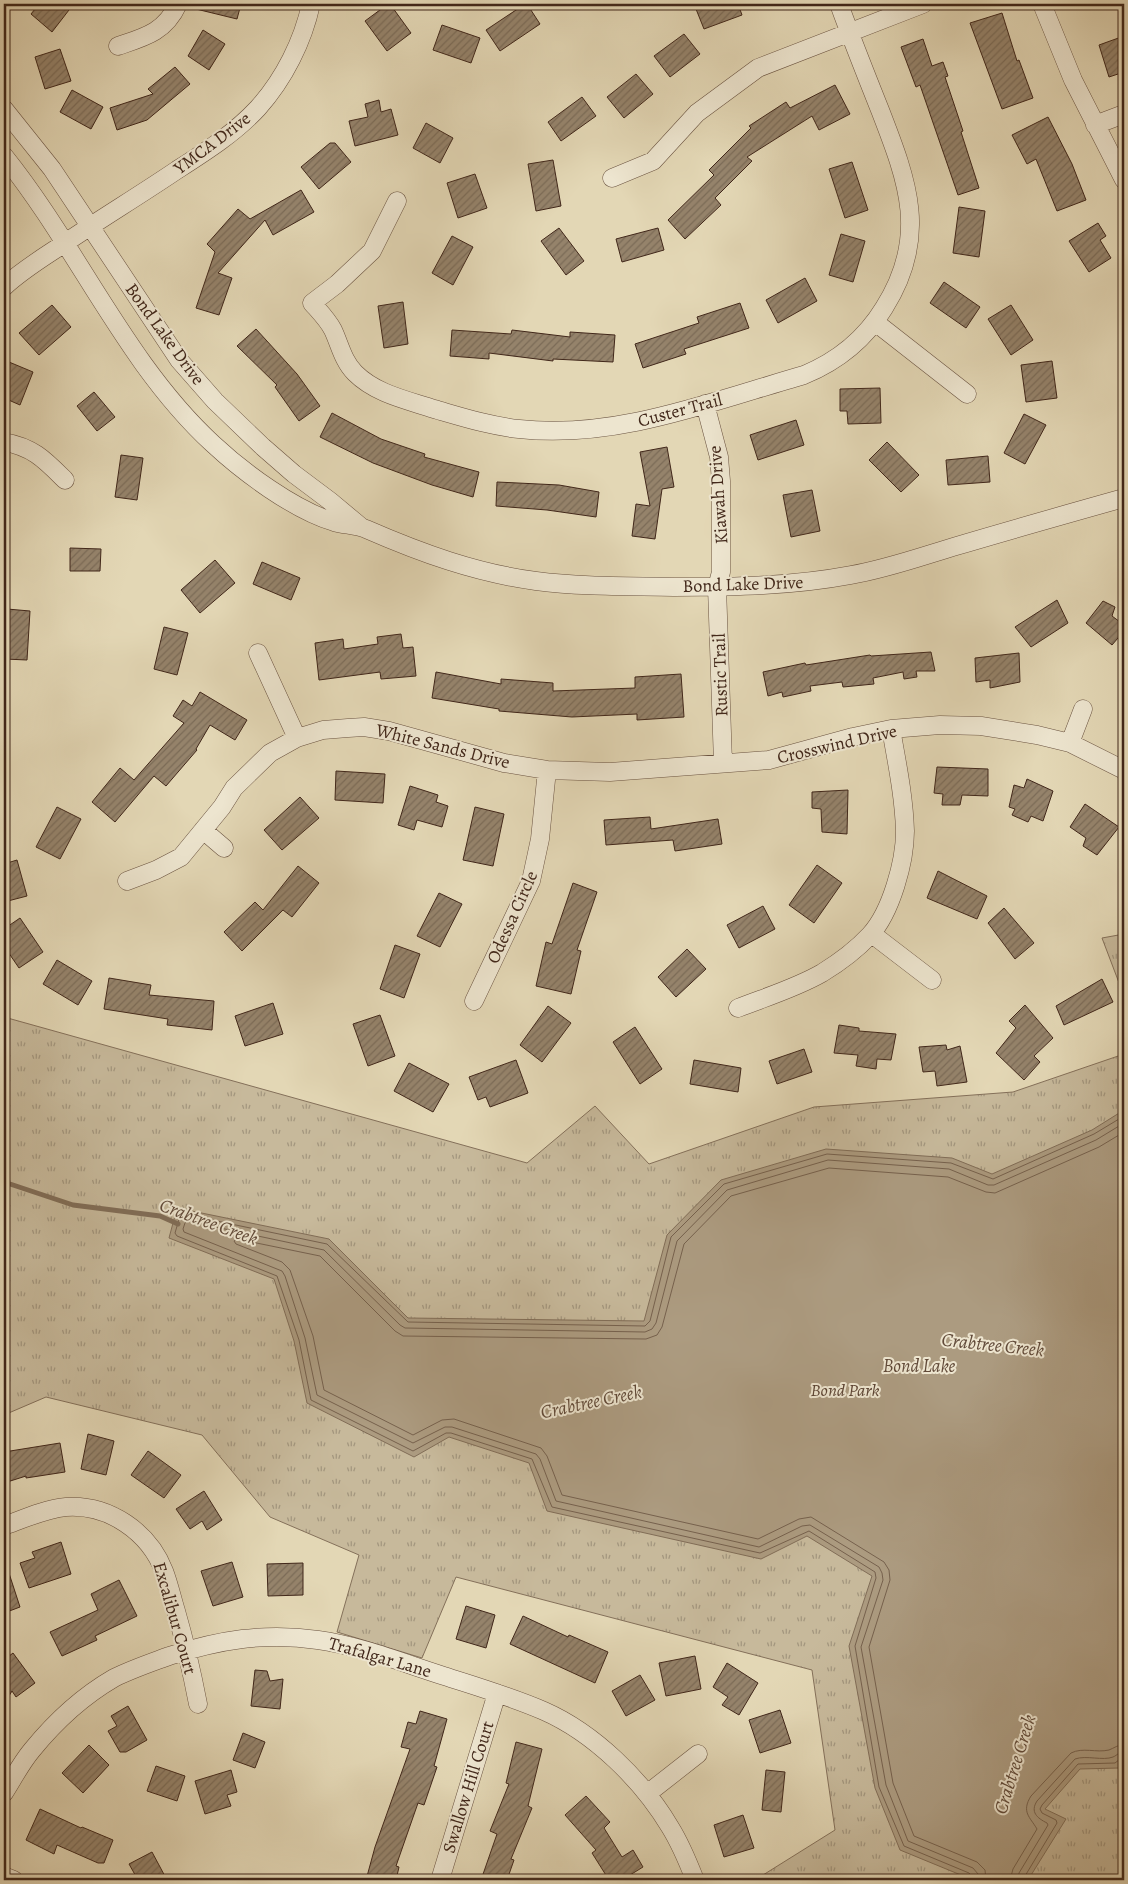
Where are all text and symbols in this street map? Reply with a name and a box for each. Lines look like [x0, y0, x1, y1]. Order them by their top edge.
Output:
street label: YMCA Drive [168, 106, 255, 180]
street label: Bond Lake Drive [120, 278, 210, 390]
street label: Custer Trail [635, 387, 725, 433]
street label: Kiawah Drive [703, 445, 733, 545]
street label: Bond Lake Drive [682, 570, 804, 598]
street label: Rustic Trail [707, 632, 733, 717]
street label: White Sands Drive [373, 718, 512, 774]
street label: Crosswind Drive [775, 719, 899, 769]
street label: Odessa Circle [481, 867, 543, 967]
water label: Crabtree Creek [156, 1192, 261, 1252]
water label: Crabtree Creek [940, 1327, 1045, 1363]
water label: Bond Lake [883, 1353, 956, 1379]
park label: Bond Park [811, 1378, 879, 1402]
water label: Crabtree Creek [538, 1379, 644, 1425]
street label: Excalibur Court [147, 1559, 203, 1677]
street label: Trafalgar Lane [326, 1631, 434, 1683]
water label: Crabtree Creek [987, 1711, 1042, 1817]
street label: Swallow Hill Court [437, 1718, 500, 1856]

